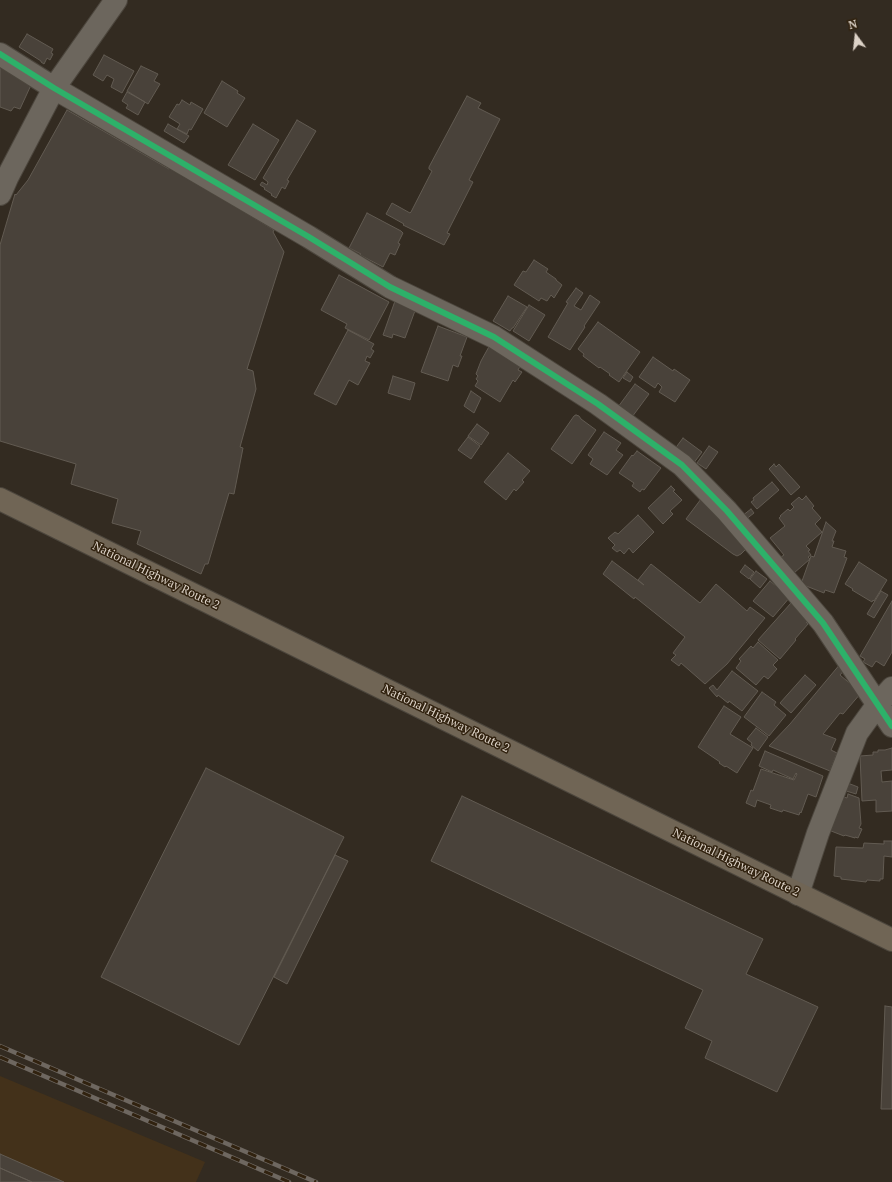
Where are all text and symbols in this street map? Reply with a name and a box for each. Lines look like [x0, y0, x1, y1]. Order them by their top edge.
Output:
north arrow [836, 16, 876, 56]
text: N [847, 17, 859, 32]
street label: National Highway Route 2 [90, 539, 222, 613]
street label: National Highway Route 2 [380, 682, 512, 756]
street label: National Highway Route 2 [670, 826, 802, 900]

